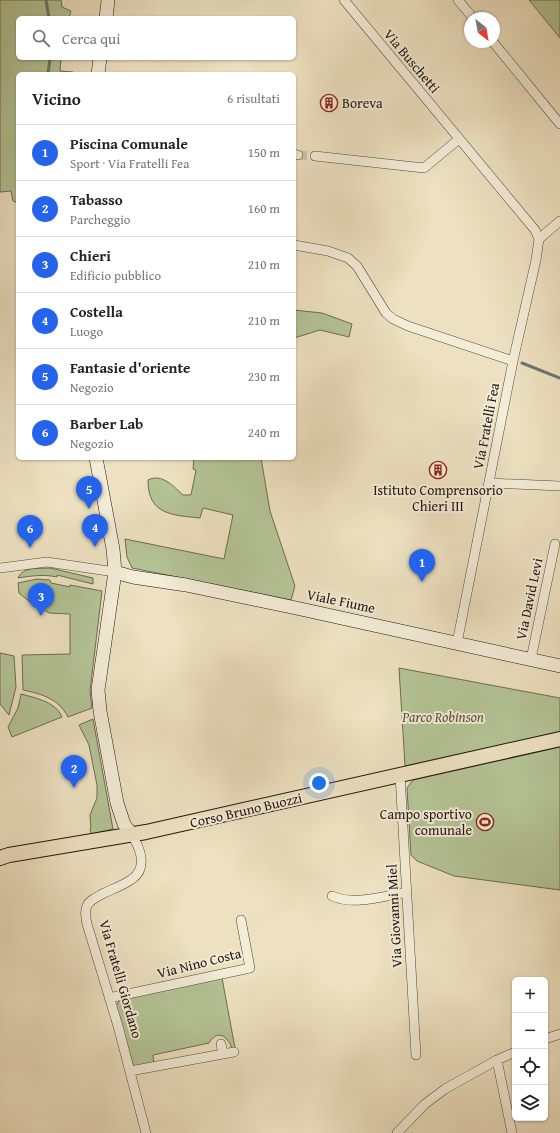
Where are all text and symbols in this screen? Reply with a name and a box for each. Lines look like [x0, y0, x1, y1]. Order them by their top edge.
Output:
north arrow [464, 12, 500, 48]
search box [16, 16, 296, 60]
street label: Via Buschetti [379, 25, 445, 97]
icon: search [30, 27, 52, 49]
text: Cerca qui [62, 28, 120, 49]
text: Vicino [32, 86, 81, 111]
text: 6 risultati [227, 89, 280, 108]
building icon: Boreva [319, 93, 339, 113]
place label: Boreva [342, 93, 383, 113]
text: Piscina Comunale [70, 133, 188, 154]
text: 1 [42, 143, 48, 162]
text: 150 m [248, 143, 280, 162]
text: Sport · Via Fratelli Fea [70, 154, 189, 173]
text: Tabasso [70, 189, 123, 210]
text: 2 [42, 199, 48, 218]
text: 160 m [248, 199, 280, 218]
text: Parcheggio [70, 210, 130, 229]
text: Chieri [70, 245, 111, 266]
text: 3 [42, 255, 48, 274]
text: 210 m [248, 255, 280, 274]
text: Edificio pubblico [70, 266, 161, 285]
text: Costella [70, 301, 123, 322]
text: 4 [42, 311, 48, 330]
text: 210 m [248, 311, 280, 330]
text: Luogo [70, 322, 103, 341]
text: Fantasie d'oriente [70, 357, 190, 378]
text: 5 [42, 367, 48, 386]
text: 230 m [248, 367, 280, 386]
text: Negozio [70, 378, 114, 397]
street label: Via Fratelli Fea [468, 381, 504, 471]
text: Barber Lab [70, 413, 143, 434]
text: 6 [42, 423, 48, 442]
text: 240 m [248, 423, 280, 442]
text: Negozio [70, 434, 114, 453]
building icon: Istituto Comprensorio Chieri III [428, 460, 448, 480]
pin: 5 [76, 476, 102, 509]
place label: Istituto Comprensorio Chieri III [373, 480, 503, 516]
pin: 4 [82, 514, 108, 547]
pin: 6 [17, 515, 43, 548]
pin: 1 [409, 549, 435, 582]
street label: Via David Levi [511, 556, 547, 642]
pin: 3 [28, 583, 54, 616]
street label: Viale Fiume [305, 584, 378, 618]
park label: Parco Robinson [401, 707, 484, 727]
pin: 2 [61, 755, 87, 788]
your location [309, 773, 329, 793]
street label: Corso Bruno Buozzi [188, 787, 304, 833]
place label: Campo sportivo comunale [380, 804, 472, 840]
sports icon: Campo sportivo comunale [475, 812, 495, 832]
street label: Via Giovanni Miel [381, 864, 407, 968]
street label: Via Fratelli Giordano [95, 917, 147, 1041]
street label: Via Nino Costa [155, 943, 243, 983]
map controls [512, 977, 548, 1121]
button: + [512, 977, 548, 1013]
button: − [512, 1013, 548, 1049]
button: locate [512, 1049, 548, 1085]
button: layers [512, 1085, 548, 1121]

